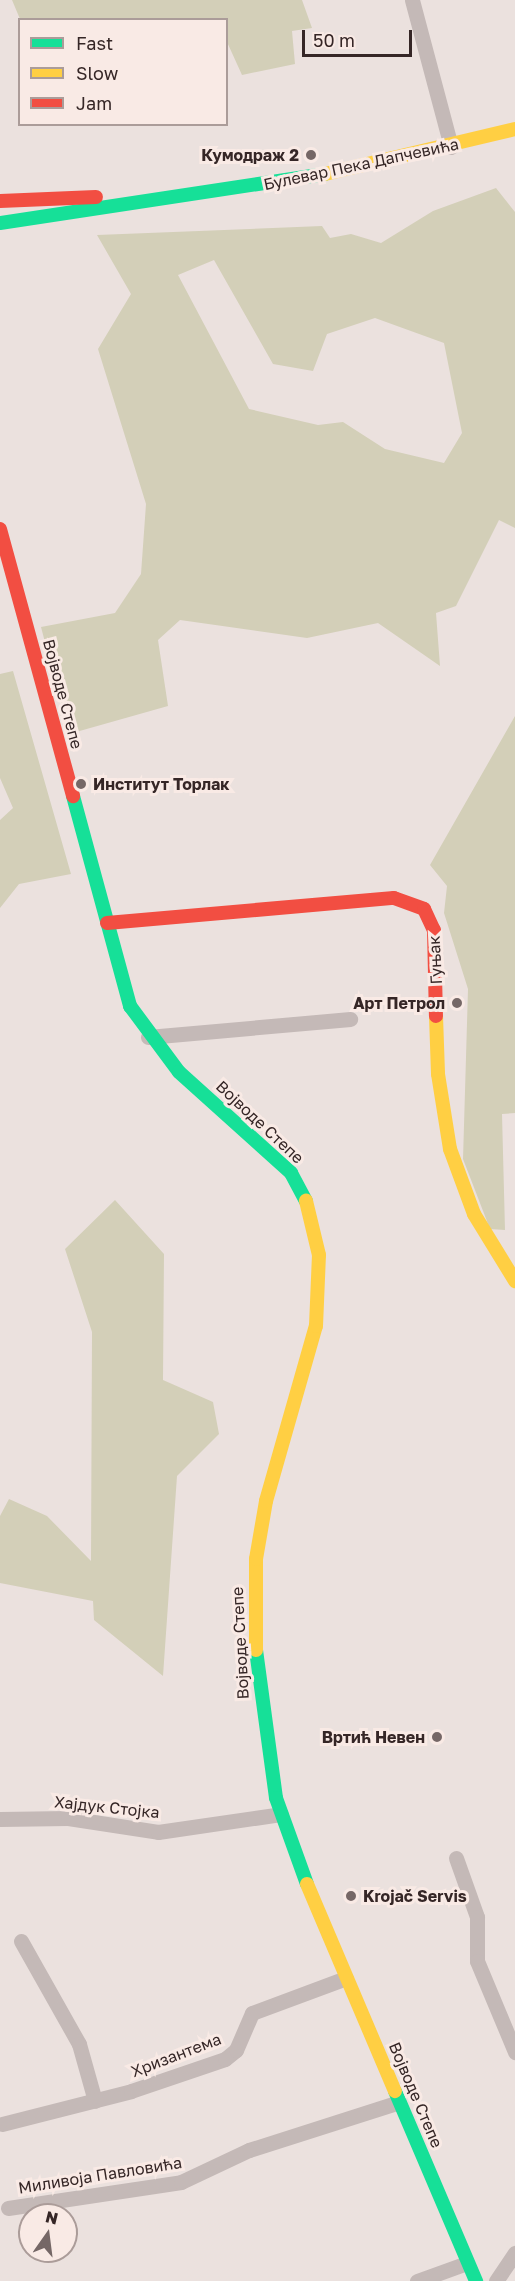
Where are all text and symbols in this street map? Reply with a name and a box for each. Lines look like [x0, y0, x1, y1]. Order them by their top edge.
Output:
legend [18, 18, 228, 126]
scale bar [305, 18, 414, 56]
text: 50 m [313, 29, 355, 51]
text: Fast [76, 32, 113, 54]
text: Slow [76, 62, 118, 84]
text: Jam [76, 92, 112, 114]
street label: Булевар Пека Дапчевића [262, 134, 460, 194]
place label: Кумодраж 2 [201, 145, 299, 165]
marker: Кумодраж 2 [304, 148, 318, 162]
street label: Војводе Степе [39, 637, 87, 751]
place label: Институт Торлак [93, 774, 230, 794]
marker: Институт Торлак [74, 777, 88, 791]
street label: Гуњак [424, 935, 446, 985]
place label: Арт Петрол [353, 993, 445, 1013]
marker: Арт Петрол [450, 996, 464, 1010]
street label: Војводе Степе [212, 1077, 308, 1167]
street label: Војводе Степе [227, 1586, 253, 1700]
place label: Вртић Невен [322, 1727, 425, 1747]
marker: Вртић Невен [430, 1730, 444, 1744]
street label: Хајдук Стојка [53, 1792, 161, 1822]
place label: Krojač Servis [363, 1886, 467, 1906]
marker: Krojač Servis [344, 1889, 358, 1903]
street label: Хризантема [128, 2029, 224, 2081]
street label: Војводе Степе [385, 2039, 447, 2151]
street label: Миливоја Павловића [17, 2153, 183, 2197]
north arrow [18, 2203, 78, 2263]
text: N [44, 2206, 60, 2229]

